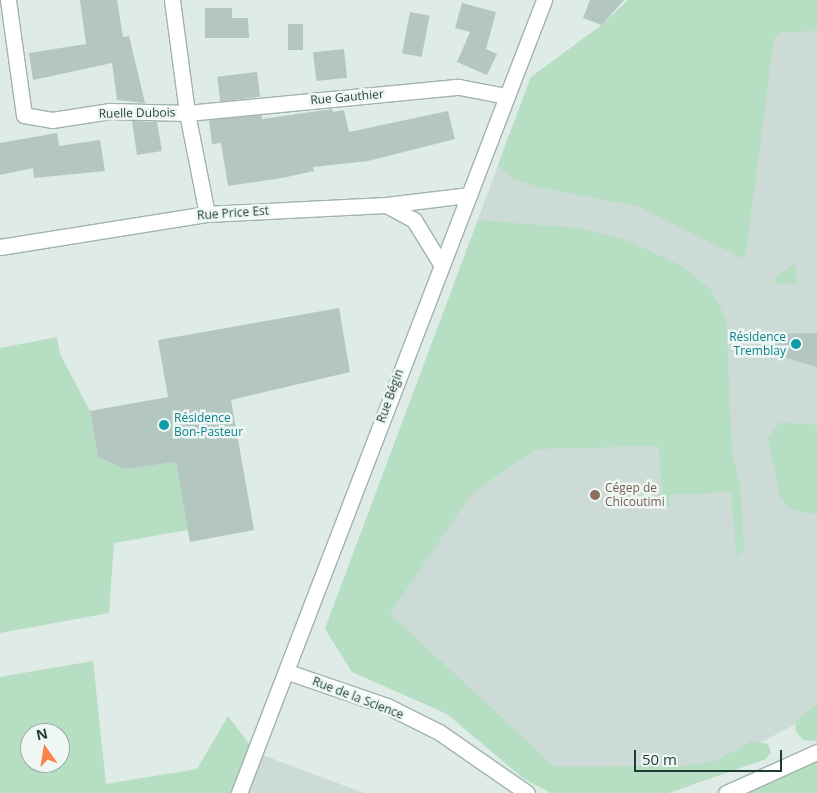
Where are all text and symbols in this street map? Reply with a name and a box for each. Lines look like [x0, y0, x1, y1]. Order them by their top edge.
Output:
street label: Rue Gauthier [310, 87, 384, 107]
street label: Ruelle Dubois [98, 105, 176, 121]
street label: Rue Price Est [197, 203, 269, 223]
place label: Résidence Tremblay [729, 330, 786, 358]
marker: Résidence Tremblay [790, 338, 802, 350]
street label: Rue Bégin [374, 367, 406, 425]
place label: Résidence Bon-Pasteur [174, 411, 243, 439]
marker: Résidence Bon-Pasteur [158, 419, 170, 431]
place label: Cégep de Chicoutimi [605, 481, 665, 509]
marker: Cégep de Chicoutimi [589, 489, 601, 501]
street label: Rue de la Science [310, 674, 406, 722]
north arrow [20, 723, 70, 773]
text: N [34, 723, 49, 744]
scale bar [637, 740, 784, 772]
text: 50 m [642, 749, 677, 769]

